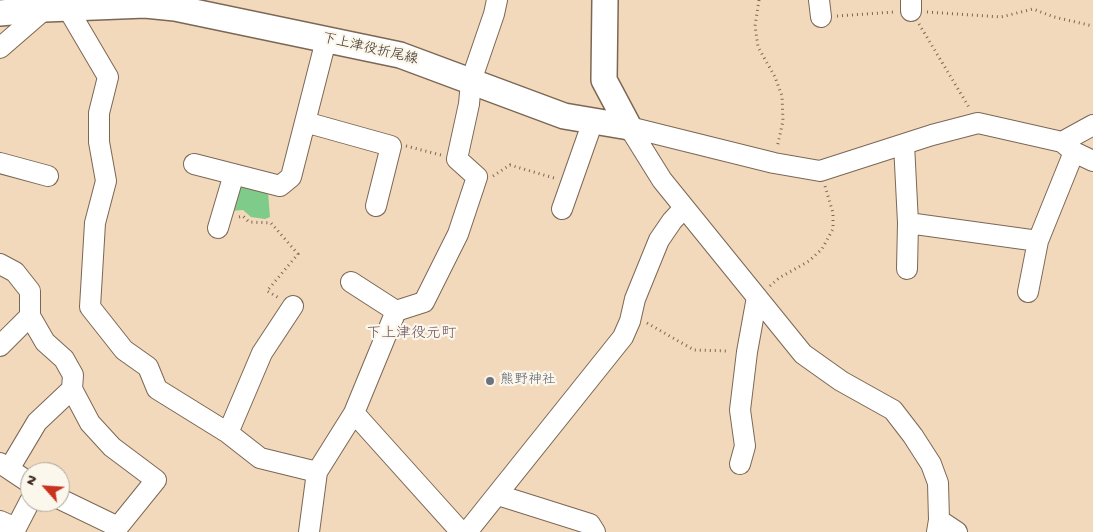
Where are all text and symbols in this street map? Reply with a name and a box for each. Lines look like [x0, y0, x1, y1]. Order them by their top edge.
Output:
street label: 下上津役折尾線 [320, 31, 420, 69]
district label: 下上津役元町 [366, 326, 456, 344]
place label: 熊野神社 [500, 373, 556, 389]
marker: 熊野神社 [484, 375, 496, 387]
north arrow [20, 462, 70, 512]
text: N [22, 473, 42, 488]

